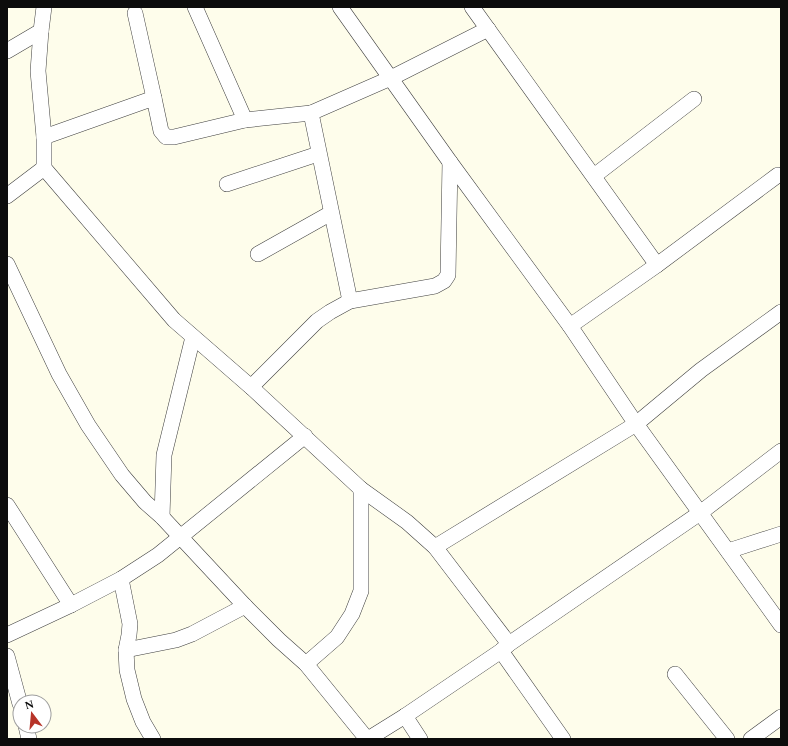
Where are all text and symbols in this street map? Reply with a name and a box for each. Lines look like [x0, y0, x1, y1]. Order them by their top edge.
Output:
north arrow [12, 694, 52, 734]
text: N [23, 695, 36, 714]

